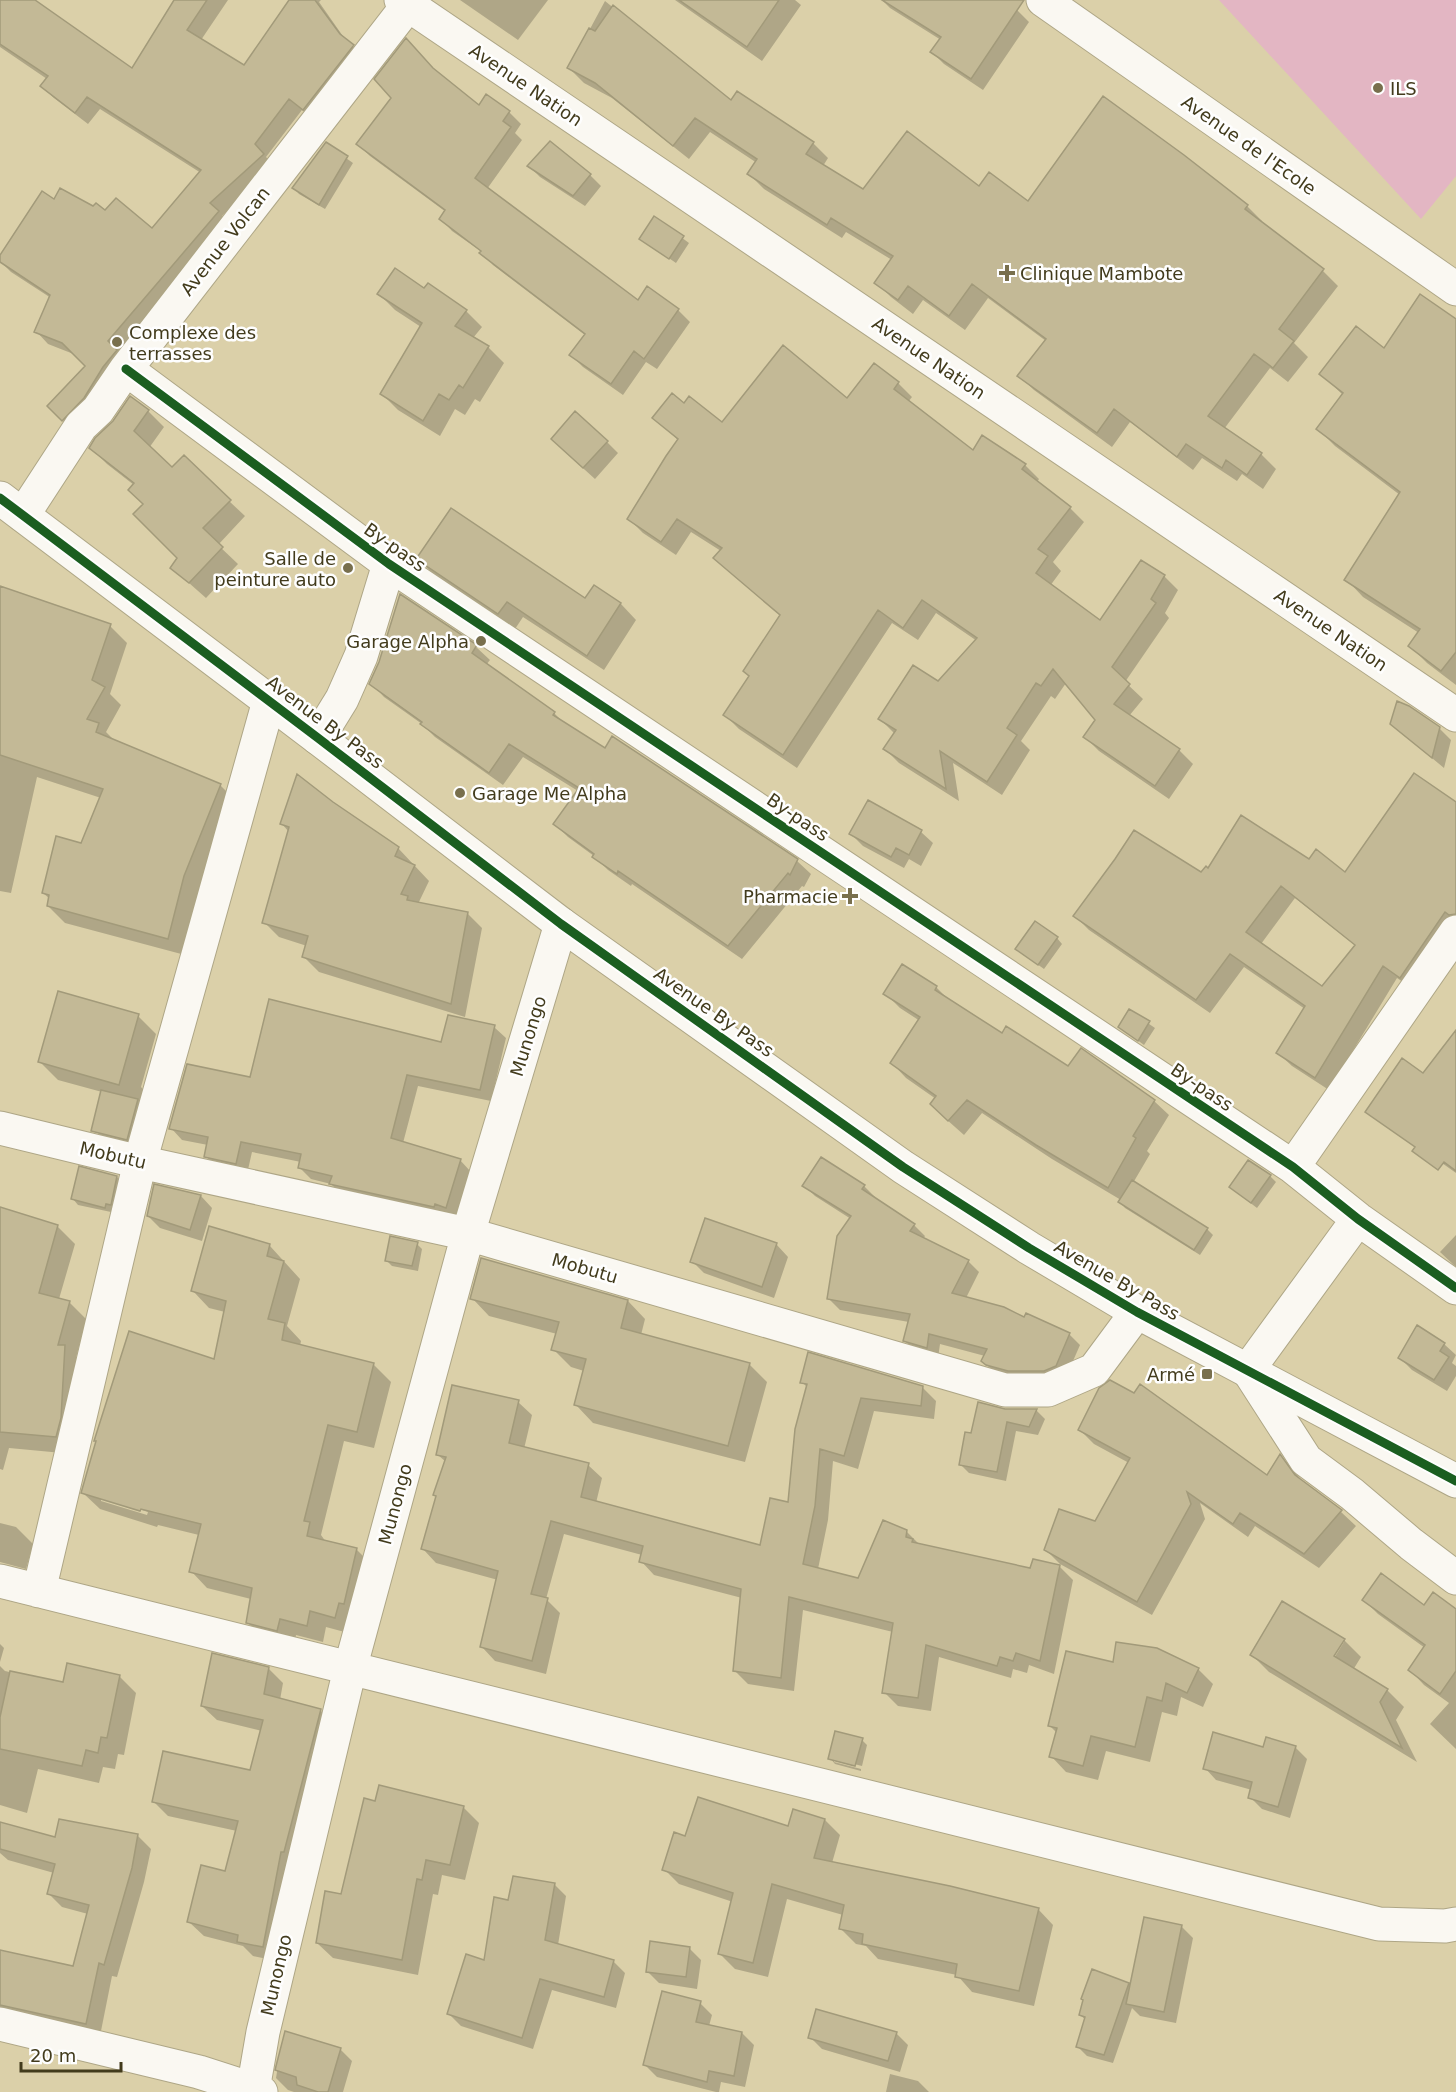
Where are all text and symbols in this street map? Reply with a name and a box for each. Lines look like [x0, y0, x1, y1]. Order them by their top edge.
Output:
street label: Avenue Nation [466, 40, 586, 130]
place label: ILS [1390, 78, 1417, 99]
marker: ILS [1371, 81, 1385, 95]
street label: Avenue de l'Ecole [1178, 91, 1320, 199]
street label: Avenue Volcan [176, 183, 274, 299]
place label: Clinique Mambote [1020, 263, 1183, 284]
marker: Clinique Mambote [998, 264, 1016, 282]
street label: Avenue Nation [869, 313, 989, 403]
place label: Complexe des terrasses [129, 322, 256, 364]
marker: Complexe des terrasses [110, 335, 124, 349]
street label: By-pass [360, 518, 430, 576]
place label: Salle de peinture auto [214, 548, 336, 590]
marker: Salle de peinture auto [341, 561, 355, 575]
street label: Avenue Nation [1271, 585, 1391, 675]
place label: Garage Alpha [346, 631, 469, 652]
marker: Garage Alpha [474, 634, 488, 648]
street label: Avenue By Pass [262, 671, 388, 773]
place label: Garage Me Alpha [472, 783, 627, 804]
marker: Garage Me Alpha [453, 786, 467, 800]
street label: By-pass [763, 789, 833, 845]
place label: Pharmacie [743, 886, 838, 907]
marker: Pharmacie [843, 889, 857, 903]
street label: Avenue By Pass [650, 963, 778, 1061]
street label: Munongo [506, 993, 550, 1079]
street label: By-pass [1167, 1059, 1237, 1115]
street label: Mobutu [78, 1137, 148, 1173]
street label: Avenue By Pass [1051, 1236, 1183, 1324]
street label: Mobutu [549, 1249, 621, 1287]
place label: Armé [1147, 1364, 1195, 1385]
marker: Armé [1200, 1367, 1214, 1381]
street label: Munongo [374, 1461, 416, 1547]
street label: Munongo [256, 1932, 296, 2018]
scale bar [21, 2035, 122, 2073]
text: 20 m [30, 2045, 76, 2066]

